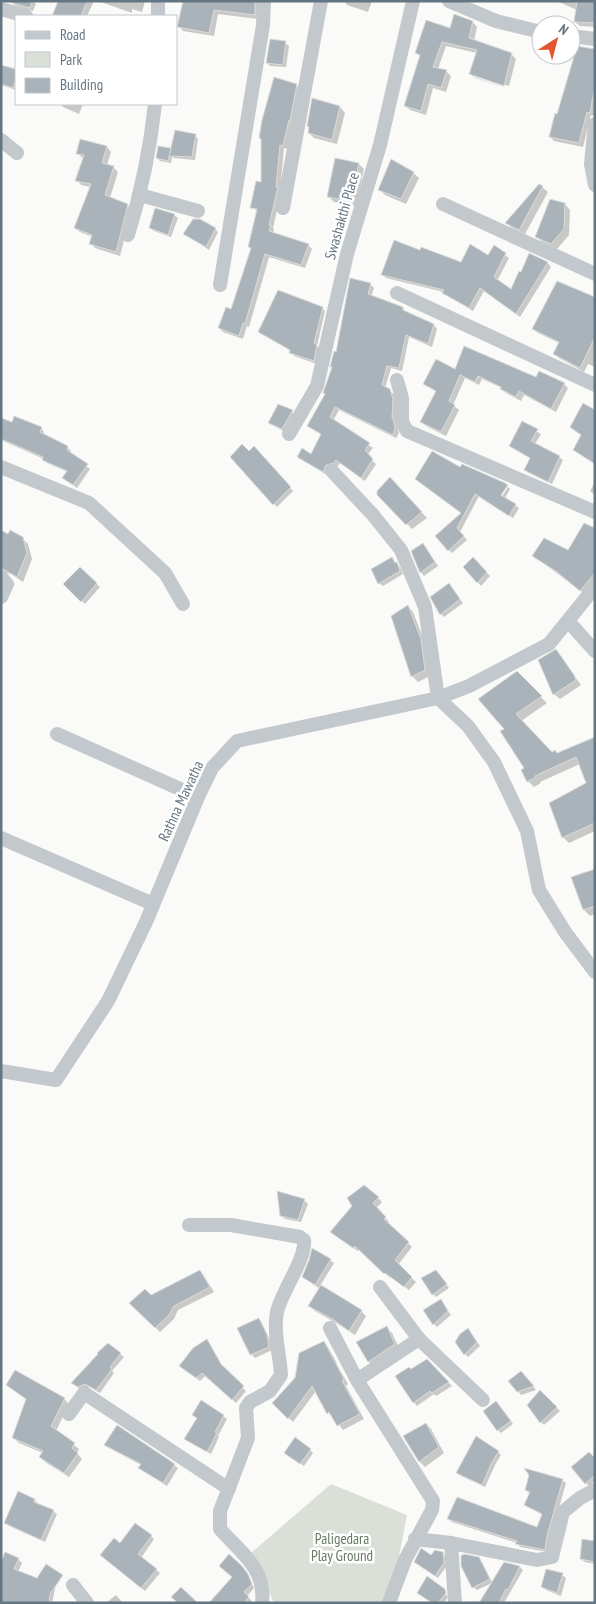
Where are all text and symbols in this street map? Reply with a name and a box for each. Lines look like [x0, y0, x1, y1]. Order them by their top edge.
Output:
legend [15, 15, 178, 105]
north arrow [531, 15, 581, 65]
text: N [555, 20, 572, 39]
text: Road [60, 25, 86, 44]
text: Park [60, 50, 82, 69]
text: Building [60, 75, 103, 94]
street label: Swashakthi Place [320, 170, 363, 261]
street label: Rathna Mawatha [154, 757, 208, 844]
park label: Paligedara Play Ground [311, 1529, 373, 1565]

